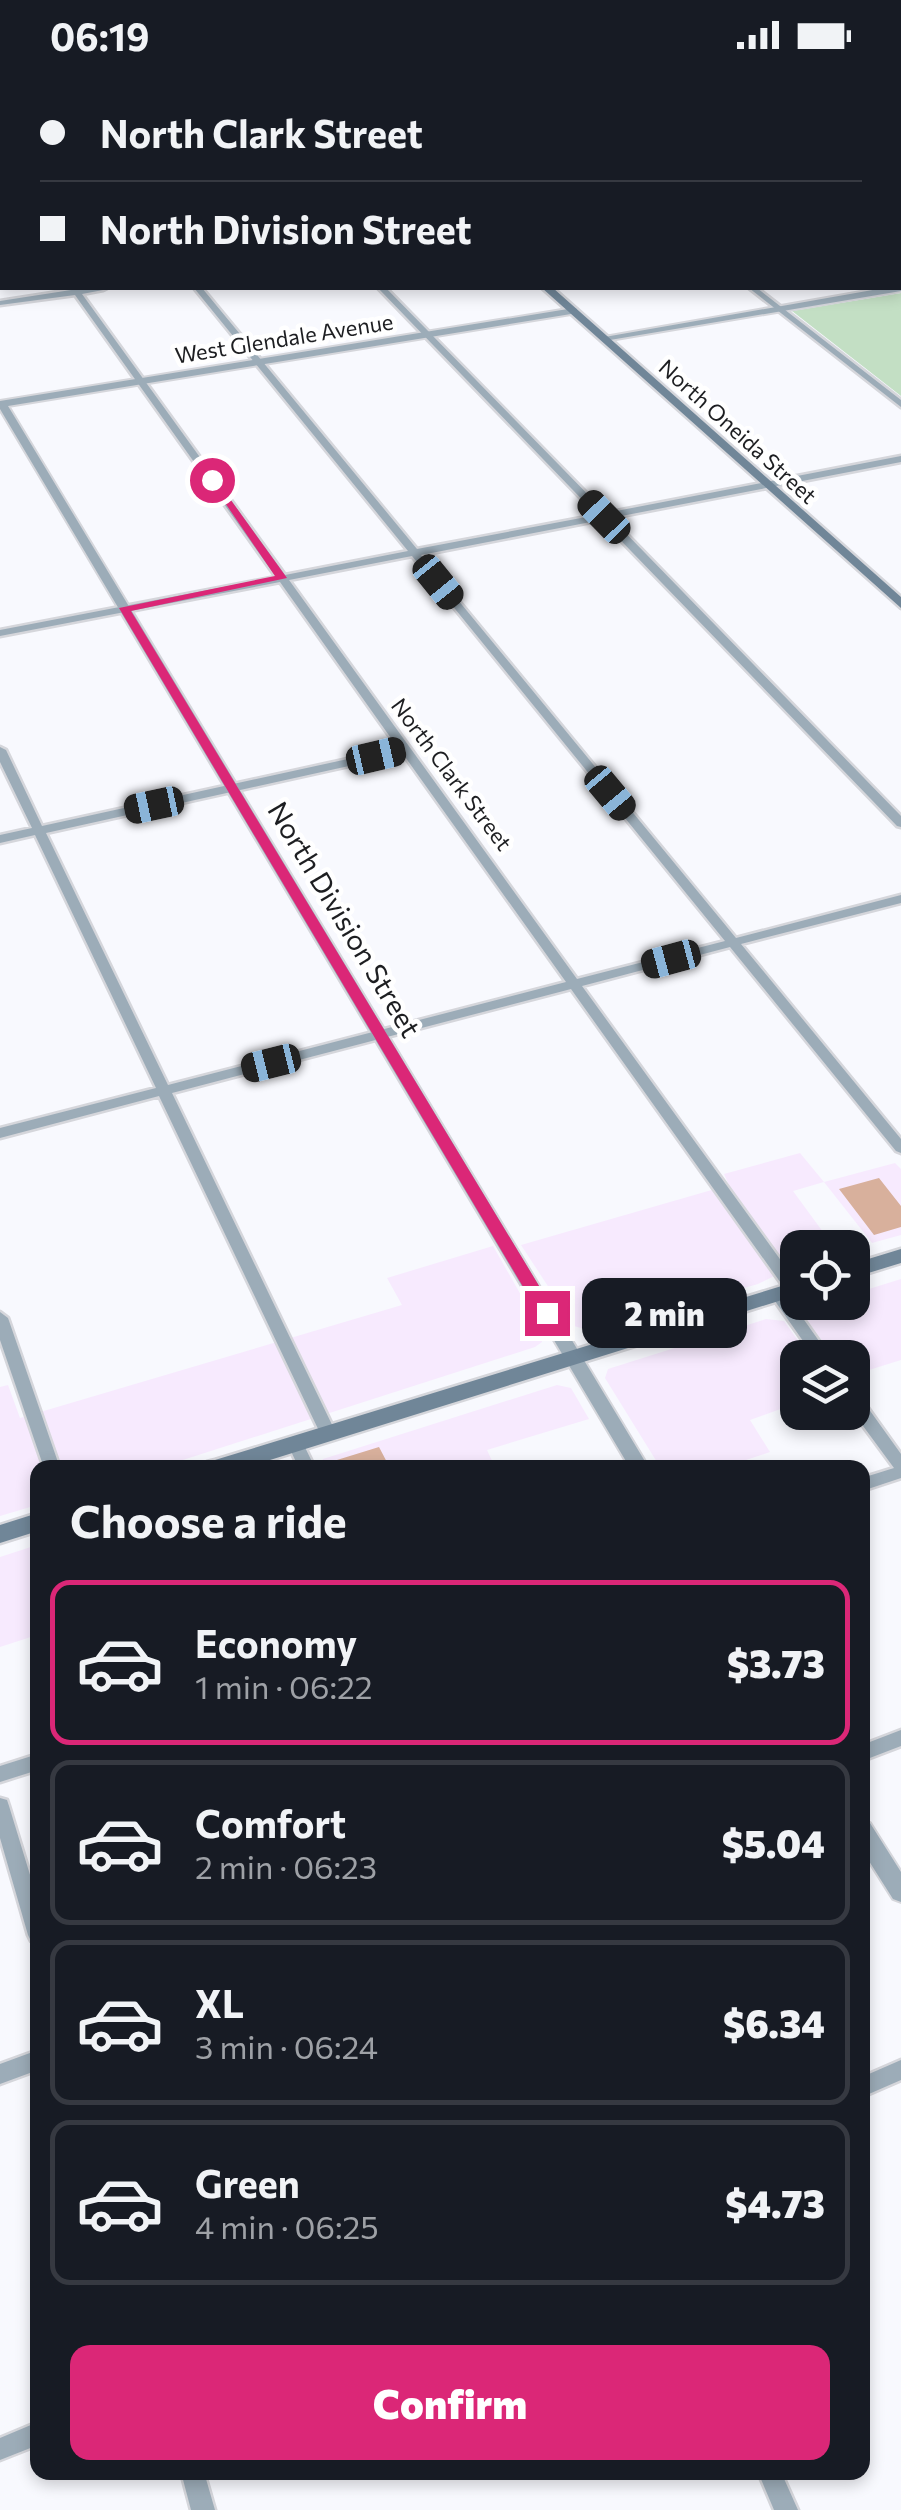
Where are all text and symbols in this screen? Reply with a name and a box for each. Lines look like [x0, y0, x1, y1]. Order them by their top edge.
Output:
text: 06:19 [50, 12, 149, 59]
text: North Clark Street [100, 109, 423, 156]
text: North Division Street [100, 205, 472, 252]
street label: West Glendale Avenue [173, 307, 395, 369]
street label: North Oneida Street [654, 353, 822, 509]
route start [190, 458, 235, 503]
car [572, 485, 636, 549]
car [407, 549, 469, 615]
street label: North Clark Street [386, 693, 518, 855]
car [343, 735, 409, 777]
car [579, 760, 641, 826]
car [122, 784, 186, 826]
street label: North Division Street [261, 795, 429, 1043]
car [638, 937, 704, 981]
car [238, 1041, 304, 1085]
map controls [780, 1230, 870, 1430]
button: locate [780, 1230, 870, 1320]
callout: 2 min [582, 1278, 747, 1348]
route end [525, 1291, 570, 1336]
text: 2 min [624, 1293, 705, 1333]
button: layers [780, 1340, 870, 1430]
text: Choose a ride [70, 1492, 347, 1547]
icon: car [75, 1618, 165, 1708]
text: Economy [195, 1619, 357, 1666]
text: $3.73 [727, 1639, 825, 1686]
text: 1 min · 06:22 [195, 1666, 372, 1706]
icon: car [75, 1798, 165, 1888]
text: Comfort [195, 1799, 346, 1846]
text: $5.04 [722, 1819, 825, 1866]
text: 2 min · 06:23 [195, 1846, 377, 1886]
icon: car [75, 1978, 165, 2068]
text: XL [195, 1979, 244, 2026]
text: $6.34 [723, 1999, 825, 2046]
text: 3 min · 06:24 [195, 2026, 378, 2066]
icon: car [75, 2158, 165, 2248]
text: Green [195, 2159, 300, 2206]
text: $4.73 [725, 2179, 825, 2226]
text: 4 min · 06:25 [195, 2206, 379, 2246]
button: Confirm [70, 2345, 830, 2460]

